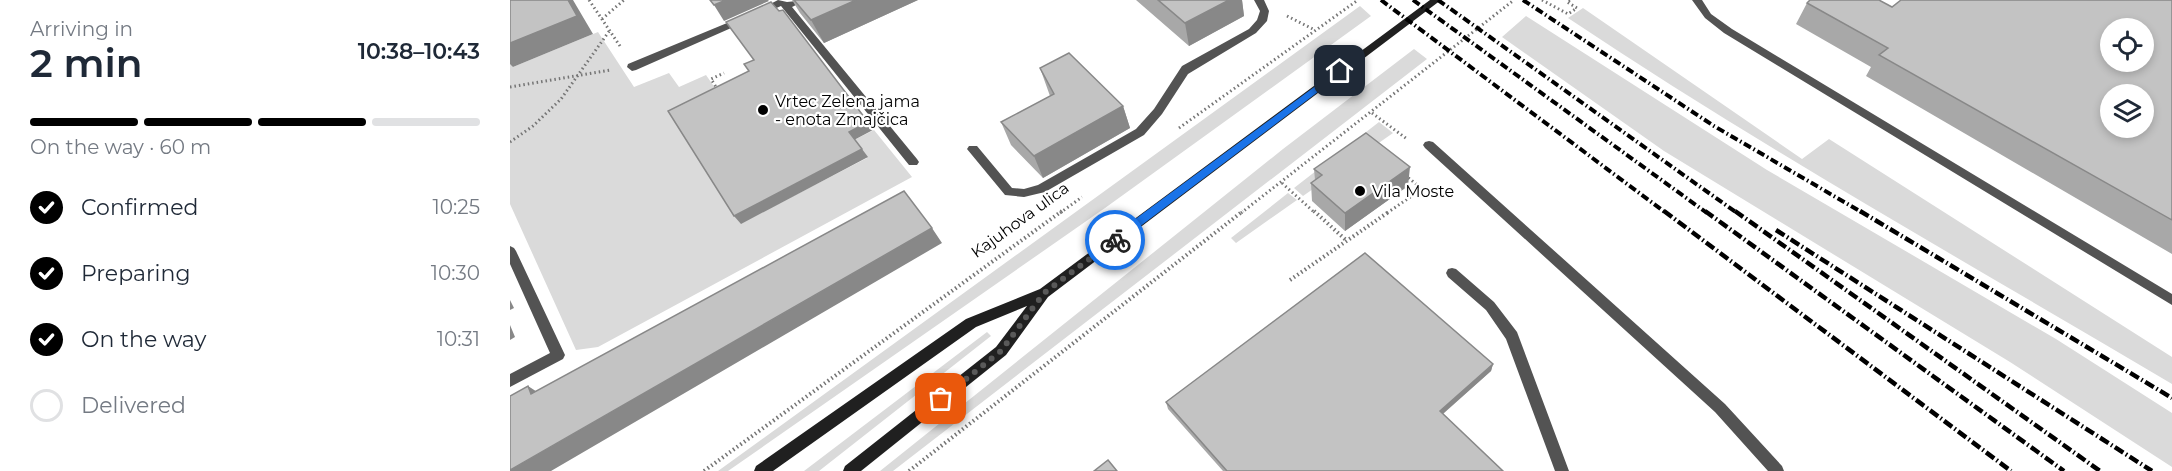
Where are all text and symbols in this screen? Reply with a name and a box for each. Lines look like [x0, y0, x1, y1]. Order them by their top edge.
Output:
text: Arriving in [30, 17, 133, 41]
map controls [2100, 18, 2154, 138]
button: locate [2100, 18, 2154, 72]
text: 10:38–10:43 [358, 38, 480, 65]
text: 2 min [30, 39, 143, 87]
pin [1314, 45, 1365, 96]
icon: home [1323, 54, 1356, 87]
button: layers [2100, 84, 2154, 138]
place label: Vrtec Zelena jama - enota Zmajčica [775, 92, 920, 129]
marker: Vrtec Zelena jama - enota Zmajčica [756, 103, 770, 117]
text: On the way · 60 m [30, 135, 211, 159]
street label: Kajuhova ulica [967, 178, 1073, 262]
place label: Vila Moste [1372, 182, 1454, 201]
marker: Vila Moste [1353, 184, 1367, 198]
icon: check [30, 191, 63, 224]
text: Confirmed [81, 194, 198, 221]
text: 10:25 [433, 195, 480, 219]
courier [1085, 210, 1145, 270]
icon: bike [1099, 224, 1132, 257]
icon: check [30, 257, 63, 290]
text: Preparing [81, 260, 190, 287]
text: 10:30 [431, 261, 480, 285]
icon: check [30, 323, 63, 356]
text: On the way [81, 326, 206, 353]
text: 10:31 [437, 327, 480, 351]
pin [915, 373, 966, 424]
icon: bag [924, 382, 957, 415]
text: Delivered [81, 392, 186, 419]

